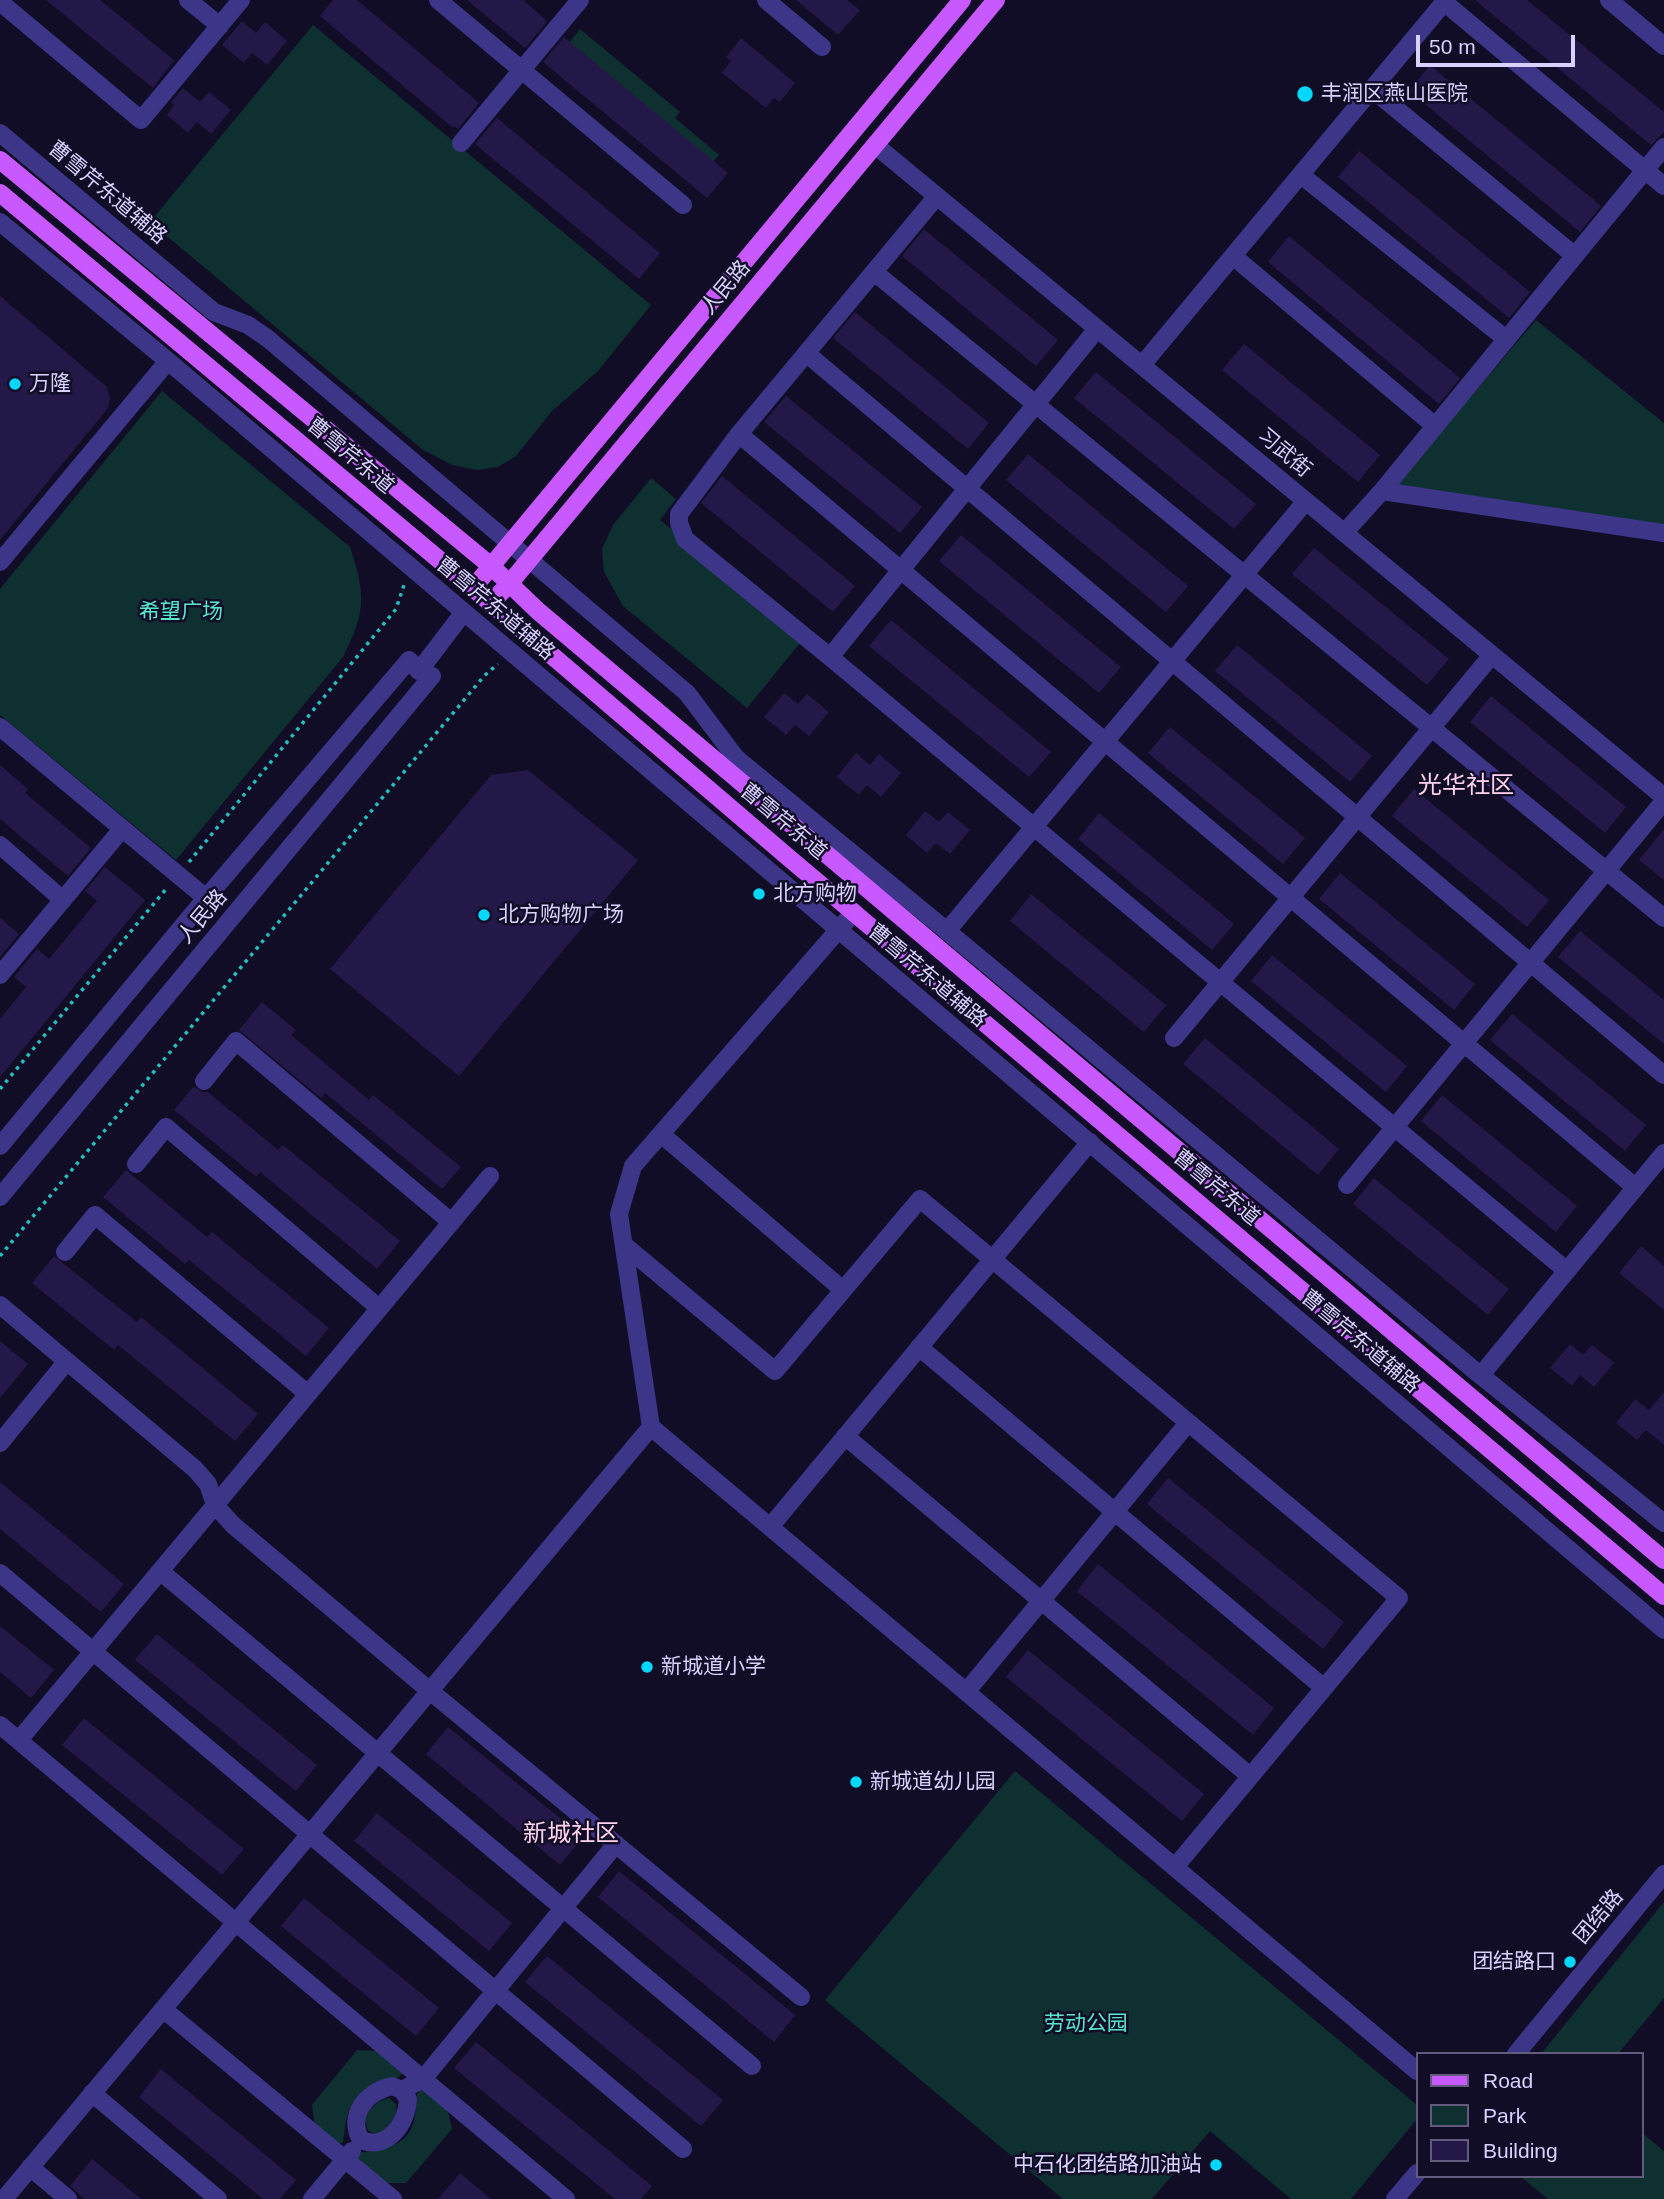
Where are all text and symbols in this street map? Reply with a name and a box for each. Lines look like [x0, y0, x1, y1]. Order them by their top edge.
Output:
scale bar [1419, 21, 1578, 65]
text: 50 m [1429, 35, 1476, 58]
place label: 丰润区燕山医院 [1321, 81, 1468, 107]
marker: 丰润区燕山医院 [1295, 84, 1315, 104]
street label: 曹雪芹东道辅路 [43, 136, 171, 250]
street label: 人民路 [696, 256, 756, 320]
place label: 万隆 [29, 371, 71, 397]
marker: 万隆 [7, 376, 23, 392]
street label: 曹雪芹东道 [302, 413, 398, 499]
street label: 习武街 [1252, 423, 1316, 483]
street label: 曹雪芹东道辅路 [431, 552, 559, 666]
park label: 希望广场 [139, 599, 223, 625]
district label: 光华社区 [1418, 772, 1514, 800]
street label: 曹雪芹东道 [735, 779, 831, 865]
place label: 北方购物 [773, 881, 857, 907]
street label: 人民路 [173, 885, 233, 949]
marker: 北方购物 [751, 886, 767, 902]
place label: 北方购物广场 [498, 902, 624, 928]
marker: 北方购物广场 [476, 907, 492, 923]
street label: 曹雪芹东道辅路 [863, 919, 991, 1033]
street label: 曹雪芹东道 [1168, 1145, 1264, 1231]
street label: 曹雪芹东道辅路 [1296, 1285, 1424, 1399]
place label: 新城道小学 [661, 1654, 766, 1680]
marker: 新城道小学 [639, 1659, 655, 1675]
place label: 新城道幼儿园 [870, 1769, 996, 1795]
marker: 新城道幼儿园 [848, 1774, 864, 1790]
district label: 新城社区 [523, 1820, 619, 1848]
street label: 团结路 [1569, 1885, 1629, 1949]
place label: 团结路口 [1472, 1949, 1556, 1975]
marker: 团结路口 [1562, 1954, 1578, 1970]
park label: 劳动公园 [1044, 2011, 1128, 2037]
legend [1416, 2052, 1643, 2178]
text: Road [1483, 2069, 1533, 2092]
text: Park [1483, 2104, 1526, 2127]
text: Building [1483, 2139, 1558, 2162]
place label: 中石化团结路加油站 [1013, 2152, 1202, 2178]
marker: 中石化团结路加油站 [1208, 2157, 1224, 2173]

